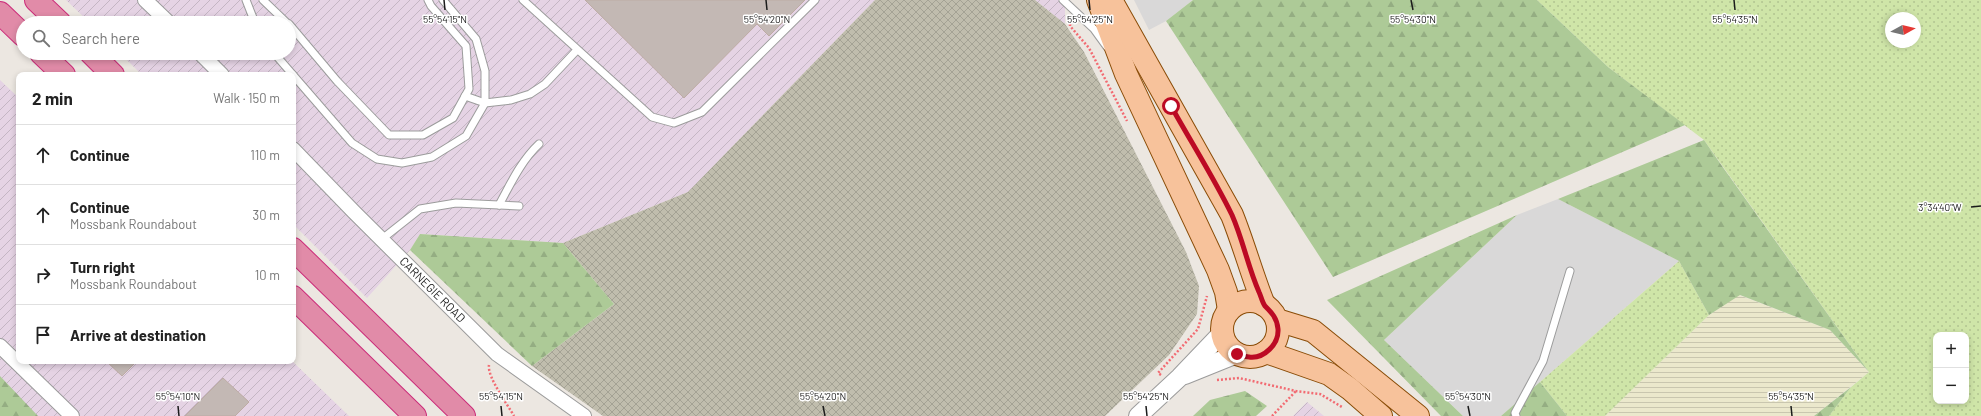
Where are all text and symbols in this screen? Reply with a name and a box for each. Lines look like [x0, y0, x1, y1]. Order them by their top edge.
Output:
north arrow [1885, 12, 1921, 48]
text: 55°54'15"N [423, 13, 467, 25]
text: 55°54'20"N [744, 13, 790, 25]
text: 55°54'25"N [1067, 13, 1113, 25]
text: 55°54'30"N [1390, 13, 1436, 25]
text: 55°54'35"N [1712, 13, 1758, 25]
search box [16, 16, 296, 60]
icon: search [30, 27, 52, 49]
text: Search here [62, 29, 140, 47]
text: 2 min [32, 88, 73, 108]
text: Walk · 150 m [213, 90, 280, 106]
route start [1162, 97, 1180, 115]
icon: ahead [32, 144, 54, 166]
text: Continue [70, 146, 130, 164]
text: 110 m [250, 147, 280, 163]
text: Continue [70, 198, 130, 216]
text: 3°34'40"W [1918, 201, 1962, 213]
icon: ahead [32, 204, 54, 226]
text: 30 m [253, 207, 280, 223]
text: Mossbank Roundabout [70, 216, 197, 232]
street label: CARNEGIE ROAD [397, 253, 469, 325]
text: Turn right [70, 258, 135, 276]
icon: right [32, 264, 54, 286]
text: 10 m [255, 267, 280, 283]
text: Mossbank Roundabout [70, 276, 197, 292]
icon: arrive [32, 324, 54, 346]
text: Arrive at destination [70, 326, 206, 344]
map controls [1933, 332, 1969, 404]
button: + [1933, 332, 1969, 368]
route end [1228, 345, 1246, 363]
button: − [1933, 368, 1969, 404]
text: 55°54'10"N [156, 390, 200, 402]
text: 55°54'15"N [479, 390, 523, 402]
text: 55°54'20"N [800, 390, 846, 402]
text: 55°54'25"N [1123, 390, 1169, 402]
text: 55°54'30"N [1445, 390, 1491, 402]
text: 55°54'35"N [1768, 390, 1814, 402]

